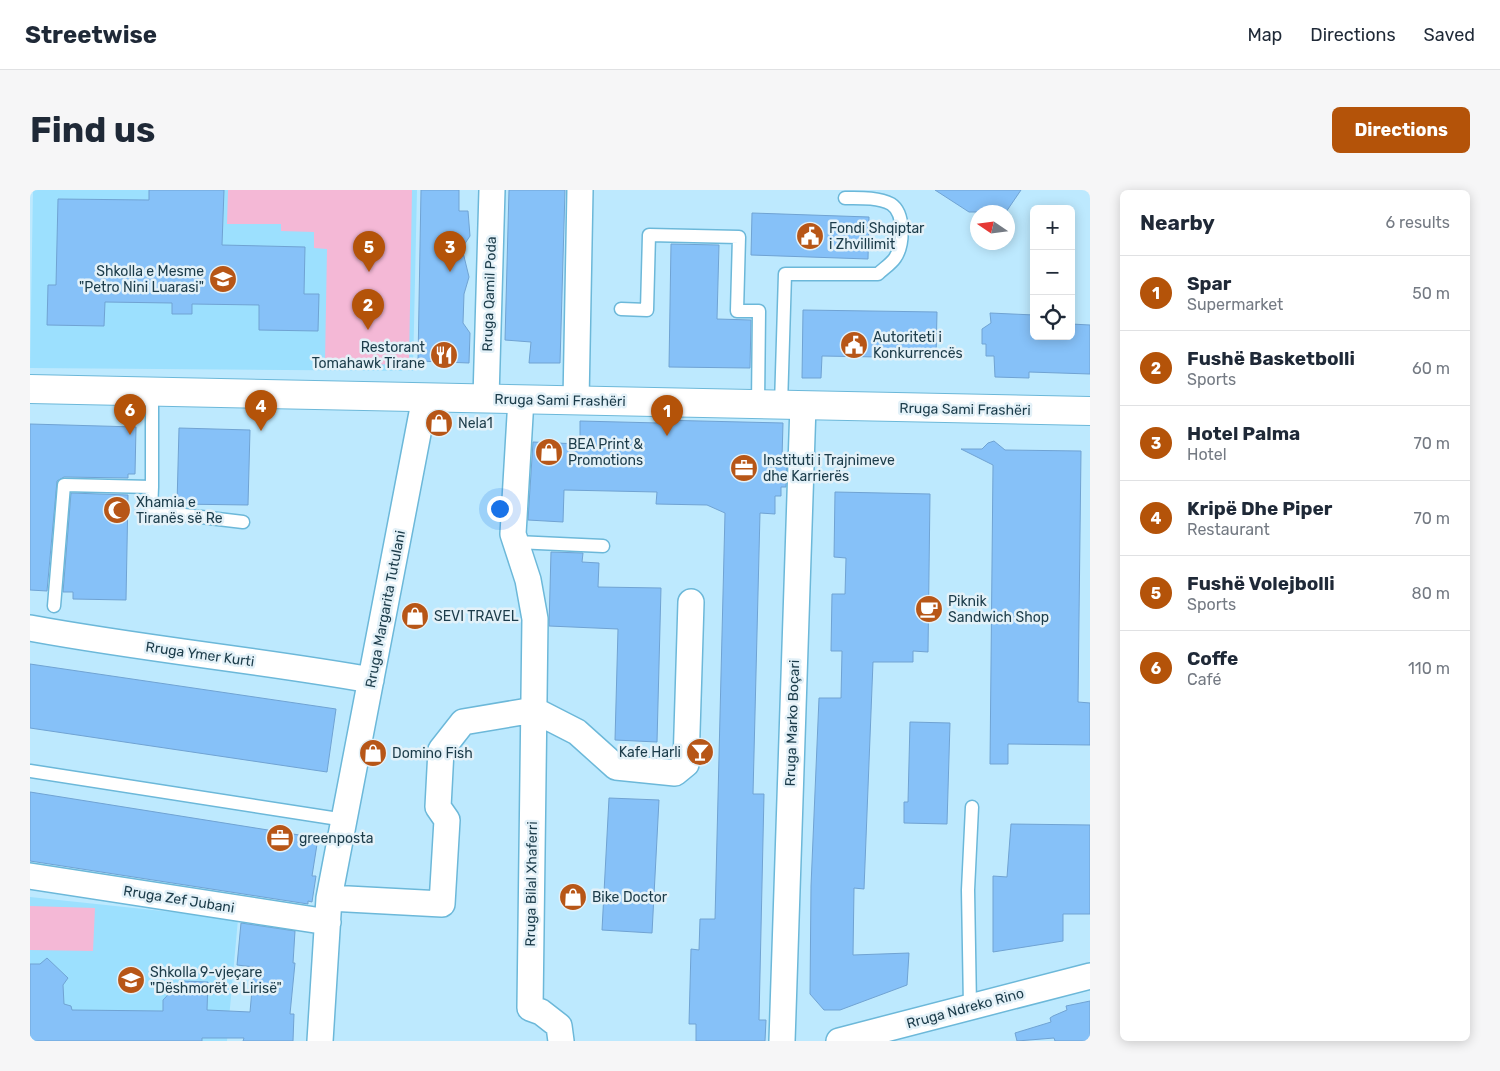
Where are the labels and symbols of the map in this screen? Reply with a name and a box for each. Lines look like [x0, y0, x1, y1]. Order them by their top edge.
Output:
north arrow [970, 205, 1015, 250]
place label: Fondi Shqiptar i Zhvillimit [829, 220, 925, 253]
public building icon: Fondi Shqiptar i Zhvillimit [795, 221, 825, 251]
pin: 5 [353, 231, 385, 272]
pin: 3 [434, 231, 466, 272]
street label: Rruga Qamil Poda [479, 236, 500, 352]
place label: Shkolla e Mesme "Petro Nini Luarasi" [79, 263, 204, 296]
school or university icon: Shkolla e Mesme "Petro Nini Luarasi" [208, 264, 238, 294]
pin: 2 [352, 289, 384, 330]
place label: Autoriteti i Konkurrencës [873, 329, 963, 362]
public building icon: Autoriteti i Konkurrencës [839, 330, 869, 360]
place label: Restorant Tomahawk Tirane [312, 339, 426, 372]
restaurant icon: Restorant Tomahawk Tirane [429, 340, 459, 370]
pin: 4 [245, 390, 277, 431]
street label: Rruga Sami Frashëri [494, 391, 626, 410]
pin: 6 [114, 394, 146, 435]
pin: 1 [651, 395, 683, 436]
street label: Rruga Sami Frashëri [899, 400, 1031, 419]
shop icon: Nela1 [424, 408, 454, 438]
place label: Nela1 [458, 415, 493, 432]
place label: BEA Print & Promotions [568, 436, 643, 469]
shop icon: BEA Print & Promotions [534, 437, 564, 467]
place label: Instituti i Trajnimeve dhe Karrierës [763, 452, 895, 485]
office icon: Instituti i Trajnimeve dhe Karrierës [729, 453, 759, 483]
place label: Xhamia e Tiranës së Re [136, 494, 223, 527]
mosque icon: Xhamia e Tiranës së Re [102, 495, 132, 525]
your location [487, 496, 513, 522]
street label: Rruga Margarita Tutulani [362, 529, 409, 689]
place label: Piknik Sandwich Shop [948, 593, 1049, 626]
cafe icon: Piknik Sandwich Shop [914, 594, 944, 624]
shop icon: SEVI TRAVEL [400, 601, 430, 631]
place label: SEVI TRAVEL [434, 608, 519, 625]
street label: Rruga Ymer Kurti [145, 638, 255, 671]
street label: Rruga Marko Boçari [782, 660, 803, 787]
bar icon: Kafe Harli [685, 737, 715, 767]
shop icon: Domino Fish [358, 738, 388, 768]
place label: Kafe Harli [619, 744, 681, 761]
place label: Domino Fish [392, 745, 473, 762]
street label: Rruga Bilal Xhaferri [522, 821, 541, 947]
office icon: greenposta [265, 823, 295, 853]
place label: greenposta [299, 830, 373, 847]
street label: Rruga Zef Jubani [122, 882, 236, 917]
shop icon: Bike Doctor [558, 882, 588, 912]
place label: Bike Doctor [592, 889, 668, 906]
place label: Shkolla 9-vjeçare "Dëshmorët e Lirisë" [150, 964, 282, 997]
school or university icon: Shkolla 9-vjeçare "Dëshmorët e Lirisë" [116, 965, 146, 995]
street label: Rruga Ndreko Rino [905, 985, 1026, 1032]

